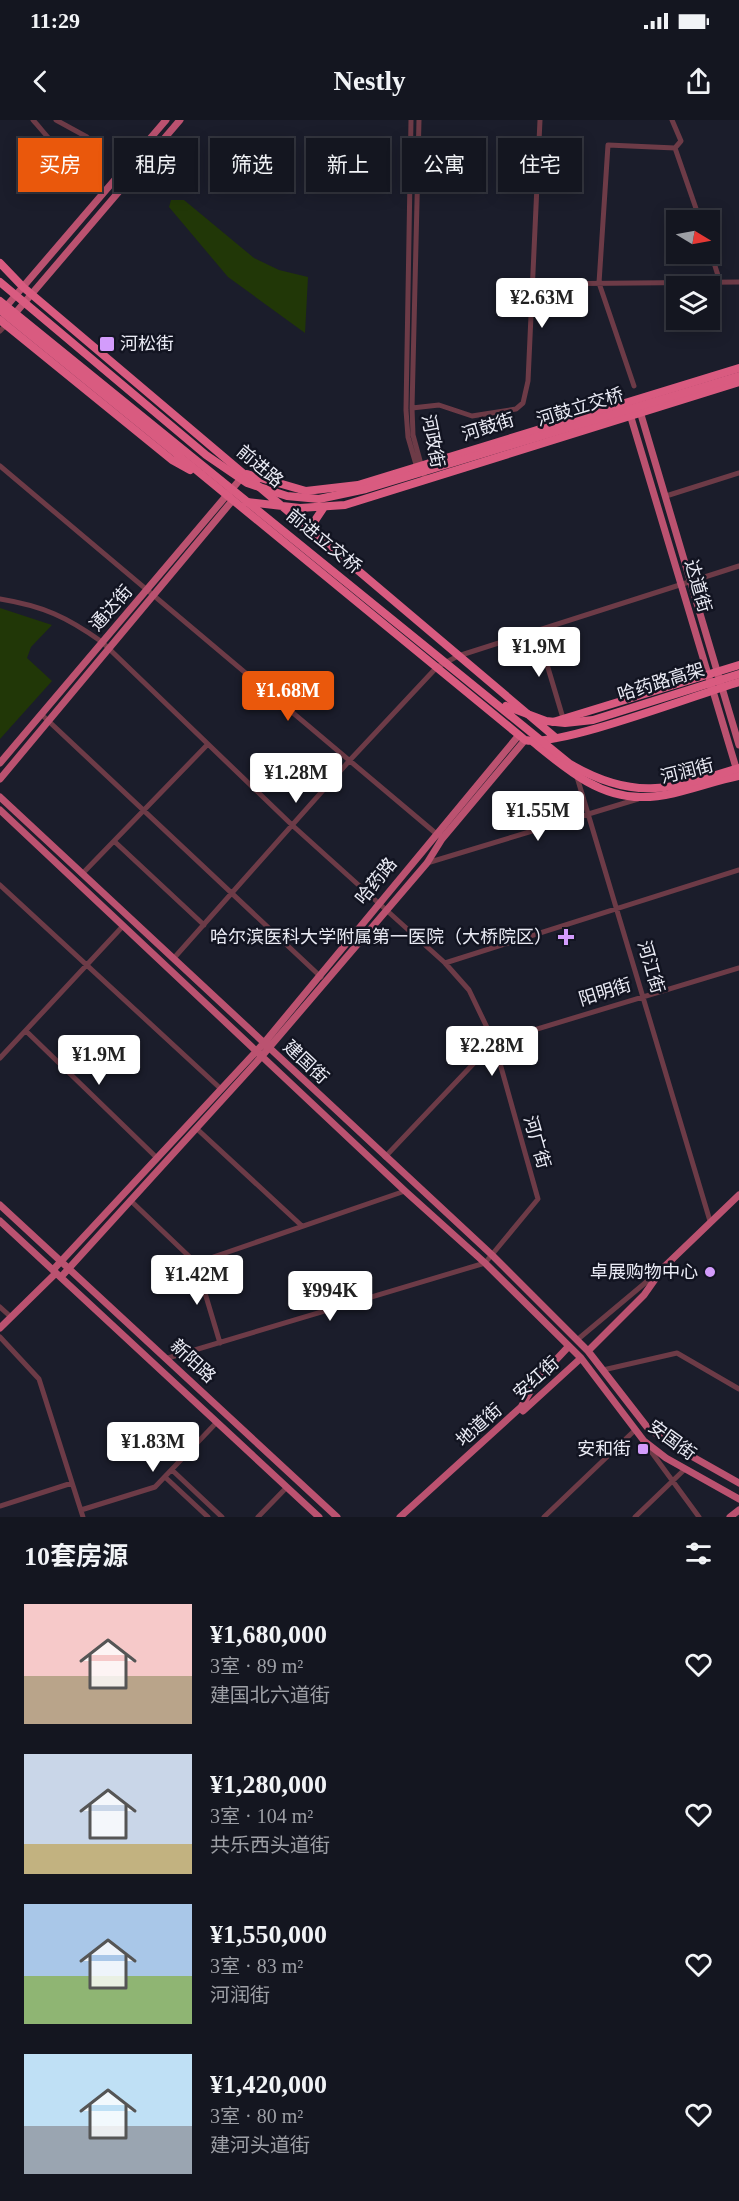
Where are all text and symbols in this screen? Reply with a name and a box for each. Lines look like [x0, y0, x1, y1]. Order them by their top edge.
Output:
text: 11:29 [30, 8, 80, 33]
icon: back [24, 65, 57, 98]
icon: share [682, 65, 715, 98]
text: Nestly [334, 66, 405, 96]
chip: 买房 [18, 138, 102, 192]
chip: 租房 [114, 138, 198, 192]
chip: 筛选 [210, 138, 294, 192]
chip: 新上 [306, 138, 390, 192]
chip: 公寓 [402, 138, 486, 192]
chip: 住宅 [498, 138, 582, 192]
north arrow [666, 210, 720, 264]
map controls [666, 210, 720, 330]
button: layers [666, 276, 720, 330]
pin: ¥2.63M [493, 278, 591, 329]
text: ¥2.63M [510, 286, 574, 308]
place label: 河松街 [120, 334, 174, 354]
marker: 河松街 [98, 335, 116, 353]
street label: 河鼓立交桥 [534, 384, 626, 430]
street label: 河鼓街 [459, 410, 517, 444]
street label: 河政街 [418, 413, 448, 469]
street label: 前进路 [233, 441, 287, 491]
street label: 前进立交桥 [283, 505, 365, 577]
street label: 达道街 [681, 557, 715, 615]
street label: 通达街 [86, 581, 136, 635]
pin: ¥1.9M [497, 627, 581, 678]
text: ¥1.9M [512, 635, 566, 657]
street label: 哈药路高架 [615, 659, 707, 705]
pin: ¥1.68M [239, 671, 337, 722]
text: ¥1.68M [256, 679, 320, 701]
pin: ¥1.28M [247, 753, 345, 804]
street label: 河润街 [658, 755, 716, 787]
text: ¥1.28M [264, 761, 328, 783]
pin: ¥1.55M [489, 791, 587, 842]
text: ¥1.55M [506, 799, 570, 821]
street label: 哈药路 [351, 854, 401, 908]
place label: 哈尔滨医科大学附属第一医院（大桥院区） [210, 927, 552, 947]
marker: 哈尔滨医科大学附属第一医院（大桥院区） [557, 928, 575, 946]
street label: 河江街 [634, 938, 668, 996]
street label: 阳明街 [576, 975, 634, 1009]
pin: ¥2.28M [443, 1026, 541, 1077]
text: ¥2.28M [460, 1034, 524, 1056]
pin: ¥1.9M [57, 1035, 141, 1086]
street label: 建国街 [279, 1036, 333, 1088]
text: ¥1.9M [72, 1043, 126, 1065]
street label: 河广街 [520, 1113, 554, 1171]
pin: ¥1.42M [148, 1255, 246, 1306]
place label: 卓展购物中心 [590, 1262, 698, 1282]
text: ¥1.42M [165, 1263, 229, 1285]
marker: 卓展购物中心 [703, 1265, 717, 1279]
pin: ¥994K [288, 1271, 372, 1322]
text: ¥994K [302, 1279, 358, 1301]
street label: 新阳路 [166, 1335, 220, 1387]
street label: 安红街 [509, 1353, 563, 1403]
street label: 地道街 [452, 1400, 506, 1450]
street label: 安国街 [644, 1416, 700, 1464]
pin: ¥1.83M [104, 1422, 202, 1473]
text: ¥1.83M [121, 1430, 185, 1452]
place label: 安和街 [577, 1439, 631, 1459]
marker: 安和街 [636, 1442, 650, 1456]
icon: filters [682, 1537, 715, 1570]
text: 10套房源 [24, 1542, 128, 1571]
text: ¥1,680,000 [210, 1620, 327, 1649]
icon: home [72, 1628, 144, 1700]
icon: heart [682, 1648, 715, 1681]
text: 3室 · 89 m² [210, 1655, 303, 1677]
text: 建国北六道街 [210, 1684, 330, 1706]
text: ¥1,280,000 [210, 1770, 327, 1799]
icon: home [72, 1778, 144, 1850]
icon: heart [682, 1798, 715, 1831]
text: 3室 · 104 m² [210, 1805, 313, 1827]
text: 共乐西头道街 [210, 1834, 330, 1856]
text: ¥1,550,000 [210, 1920, 327, 1949]
icon: home [72, 1928, 144, 2000]
icon: heart [682, 1948, 715, 1981]
text: 3室 · 83 m² [210, 1955, 303, 1977]
text: 河润街 [210, 1984, 270, 2006]
text: ¥1,420,000 [210, 2070, 327, 2099]
icon: home [72, 2078, 144, 2150]
icon: heart [682, 2098, 715, 2131]
text: 3室 · 80 m² [210, 2105, 303, 2127]
text: 建河头道街 [210, 2134, 310, 2156]

